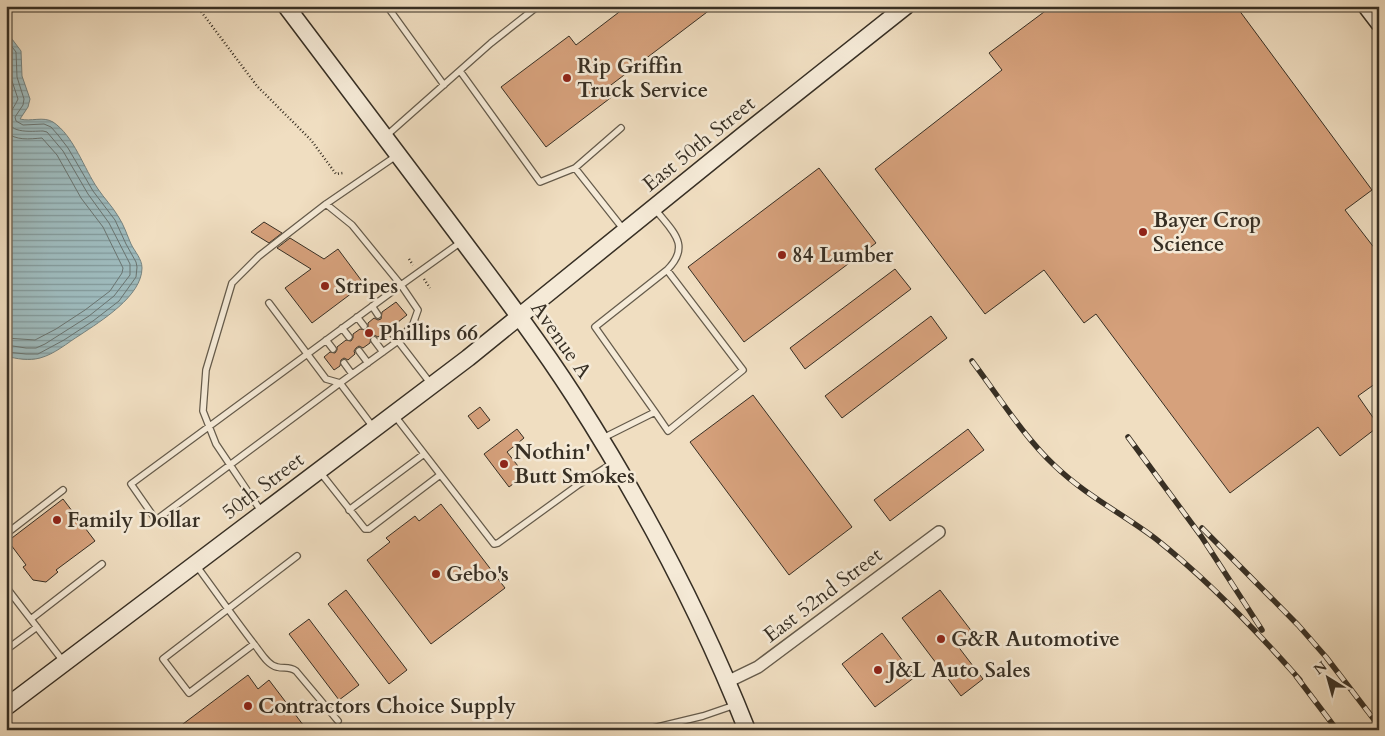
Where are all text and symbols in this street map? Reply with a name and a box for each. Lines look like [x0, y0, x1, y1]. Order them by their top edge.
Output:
place label: Rip Griffin Truck Service [577, 52, 708, 105]
marker: Rip Griffin Truck Service [561, 72, 573, 84]
street label: East 50th Street [637, 89, 762, 198]
place label: Bayer Crop Science [1153, 206, 1261, 259]
marker: Bayer Crop Science [1137, 226, 1149, 238]
place label: 84 Lumber [792, 241, 894, 270]
marker: 84 Lumber [776, 249, 788, 261]
place label: Stripes [335, 272, 398, 301]
marker: Stripes [319, 280, 331, 292]
street label: Avenue A [524, 295, 598, 385]
place label: Phillips 66 [379, 319, 478, 348]
marker: Phillips 66 [363, 327, 375, 339]
place label: Nothin' Butt Smokes [514, 438, 635, 491]
street label: 50th Street [216, 445, 310, 526]
marker: Nothin' Butt Smokes [498, 458, 510, 470]
place label: Family Dollar [67, 506, 201, 535]
marker: Family Dollar [51, 514, 63, 526]
street label: East 52nd Street [758, 540, 889, 649]
place label: Gebo's [446, 560, 509, 589]
marker: Gebo's [430, 568, 442, 580]
place label: G&R Automotive [951, 625, 1120, 654]
marker: G&R Automotive [935, 633, 947, 645]
north arrow [1302, 654, 1352, 704]
place label: J&L Auto Sales [885, 656, 1031, 685]
text: N [1310, 657, 1331, 679]
marker: J&L Auto Sales [872, 664, 884, 676]
place label: Contractors Choice Supply [258, 692, 516, 721]
marker: Contractors Choice Supply [242, 700, 254, 712]

